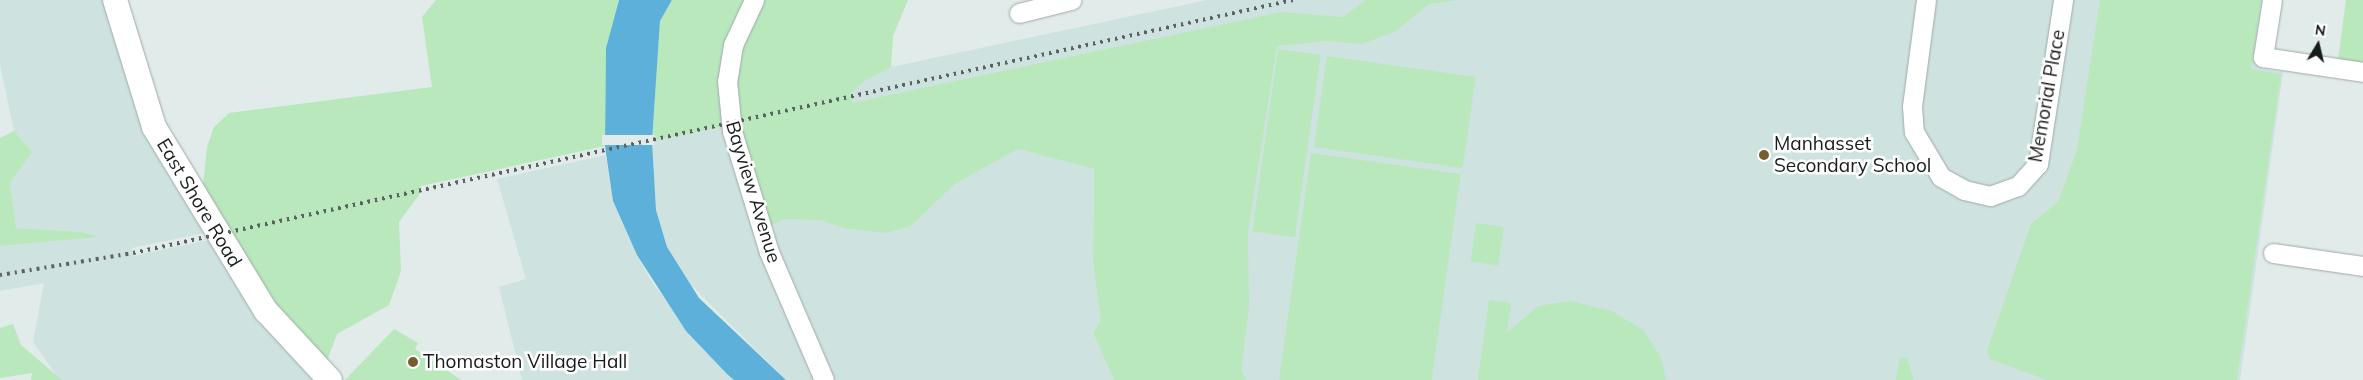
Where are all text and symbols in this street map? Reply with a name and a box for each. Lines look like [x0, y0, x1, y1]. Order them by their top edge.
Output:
north arrow [2293, 20, 2343, 70]
text: N [2314, 20, 2327, 40]
street label: Memorial Place [2024, 28, 2070, 164]
street label: Bayview Avenue [721, 118, 785, 266]
place label: Manhasset Secondary School [1774, 133, 1931, 177]
street label: East Shore Road [152, 135, 246, 271]
marker: Manhasset Secondary School [1758, 149, 1770, 161]
place label: Thomaston Village Hall [423, 351, 627, 373]
marker: Thomaston Village Hall [407, 356, 419, 368]

